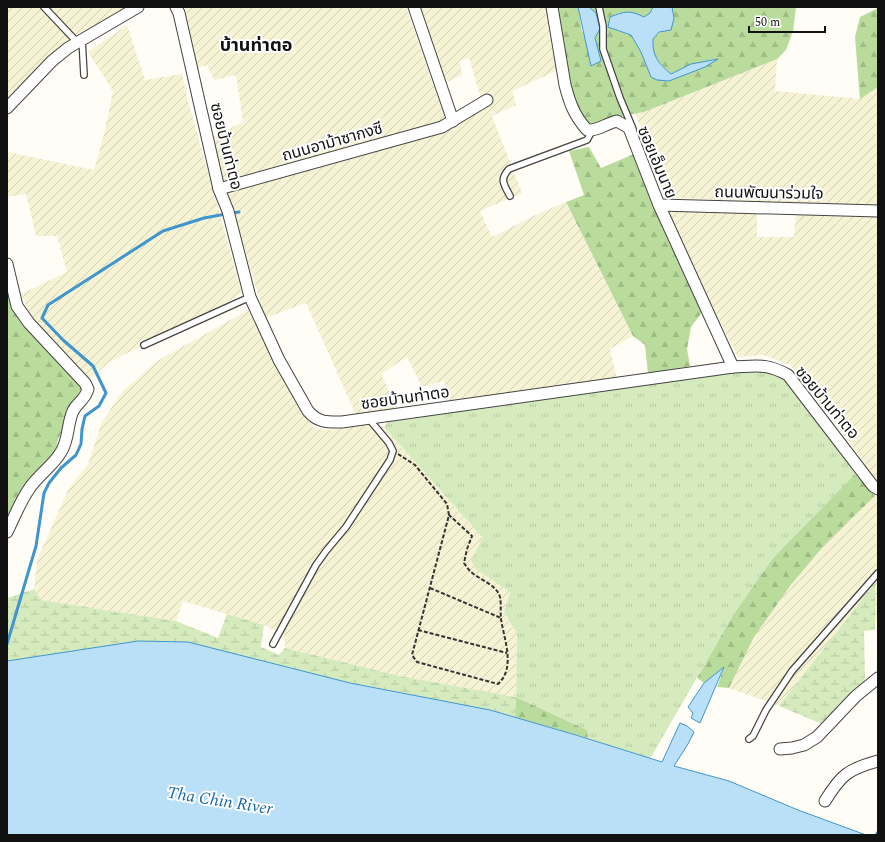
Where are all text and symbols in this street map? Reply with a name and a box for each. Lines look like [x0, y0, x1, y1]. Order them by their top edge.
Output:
scale bar [749, 8, 825, 34]
text: 50 m [755, 13, 780, 32]
district label: บ้านท่าตอ [220, 32, 292, 59]
street label: ซอยบ้านท่าตอ [204, 100, 248, 192]
street label: ถนนอาม้าซากงซี [279, 116, 385, 168]
street label: ซอยเอ็มนาย [631, 122, 683, 203]
street label: ถนนพัฒนาร่วมใจ [714, 180, 824, 206]
street label: ซอยบ้านท่าตอ [789, 361, 865, 445]
street label: ซอยบ้านท่าตอ [359, 380, 451, 416]
water label: Tha Chin River [165, 780, 275, 822]

